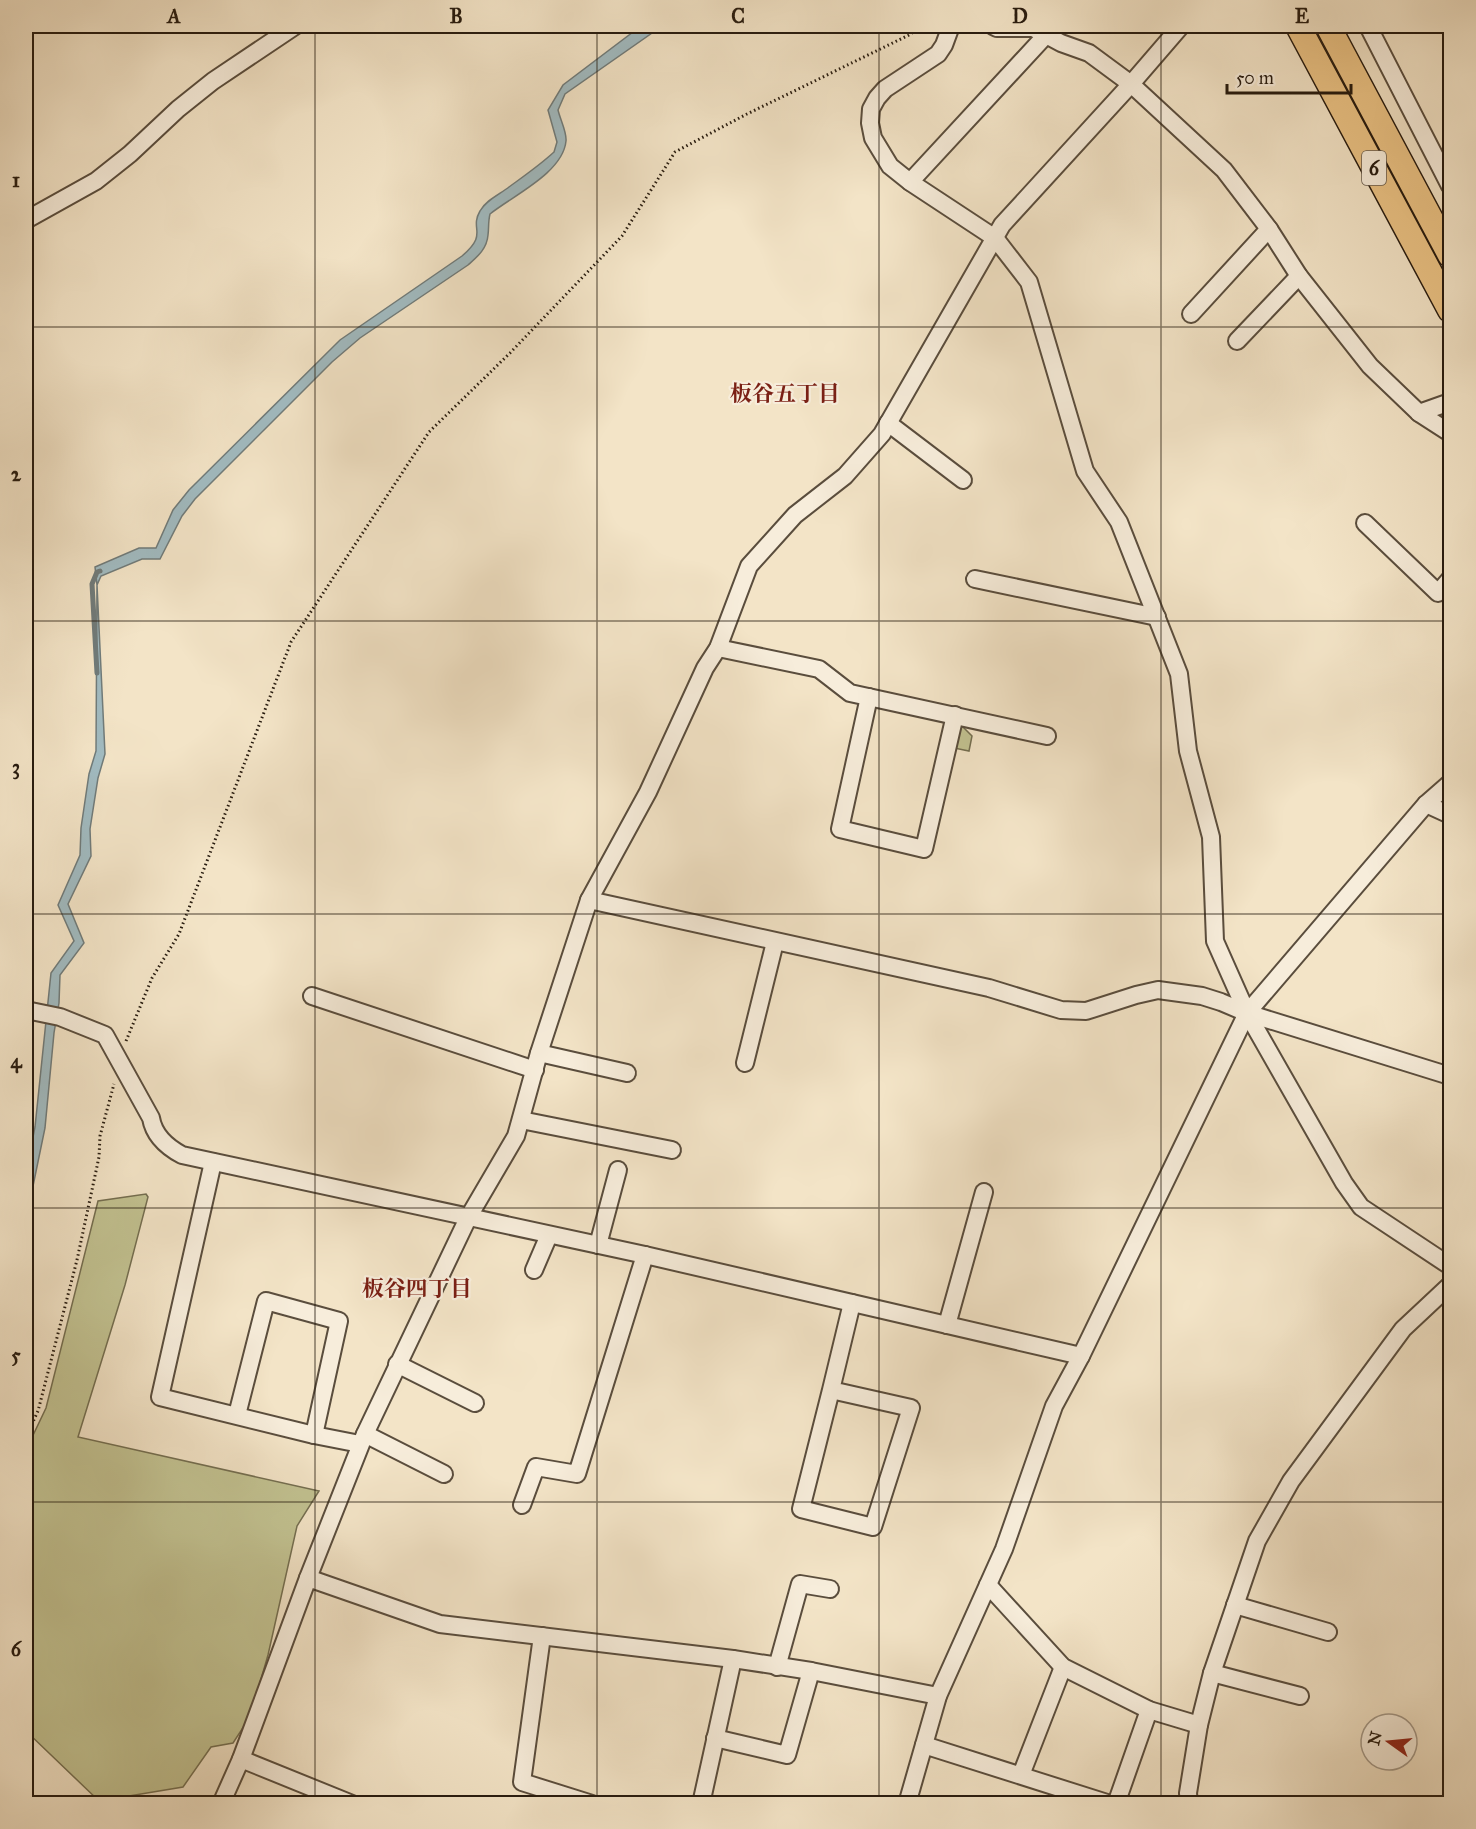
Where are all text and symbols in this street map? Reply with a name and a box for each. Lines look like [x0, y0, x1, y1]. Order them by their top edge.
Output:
text: A [165, 4, 181, 28]
text: B [449, 4, 463, 28]
text: C [731, 4, 745, 28]
text: D [1012, 4, 1028, 28]
text: E [1295, 4, 1310, 28]
scale bar [1227, 57, 1352, 95]
text: 50 m [1236, 67, 1274, 89]
road number: 6 [1362, 151, 1386, 185]
text: 1 [12, 168, 20, 192]
district label: 板谷五丁目 [730, 380, 840, 407]
text: 2 [11, 462, 22, 486]
text: 3 [12, 755, 20, 780]
text: 4 [10, 1049, 22, 1074]
district label: 板谷四丁目 [362, 1275, 472, 1302]
text: 5 [11, 1343, 21, 1367]
text: 6 [11, 1637, 23, 1661]
north arrow [1359, 1712, 1419, 1772]
text: N [1364, 1729, 1386, 1747]

